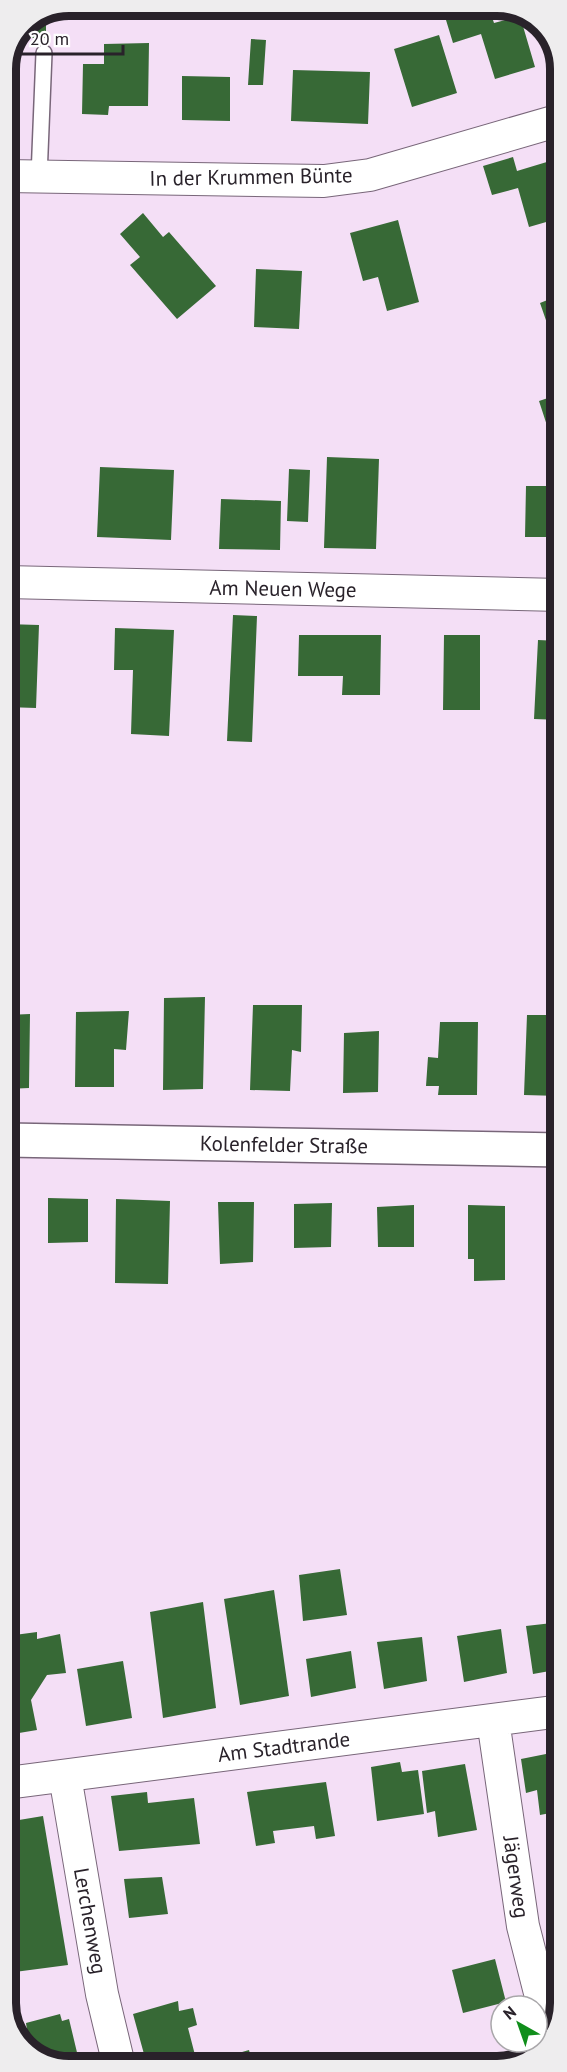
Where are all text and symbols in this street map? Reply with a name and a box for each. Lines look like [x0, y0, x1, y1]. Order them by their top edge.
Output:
scale bar [21, 18, 123, 56]
text: 20 m [30, 27, 69, 50]
street label: In der Krummen Bünte [149, 161, 353, 192]
street label: Am Neuen Wege [209, 574, 357, 603]
street label: Kolenfelder Straße [200, 1130, 368, 1159]
street label: Am Stadtrande [216, 1725, 352, 1768]
street label: Jägerweg [497, 1833, 536, 1920]
street label: Lerchenweg [68, 1866, 113, 1976]
north arrow [489, 1994, 549, 2054]
text: N [499, 2001, 520, 2024]

